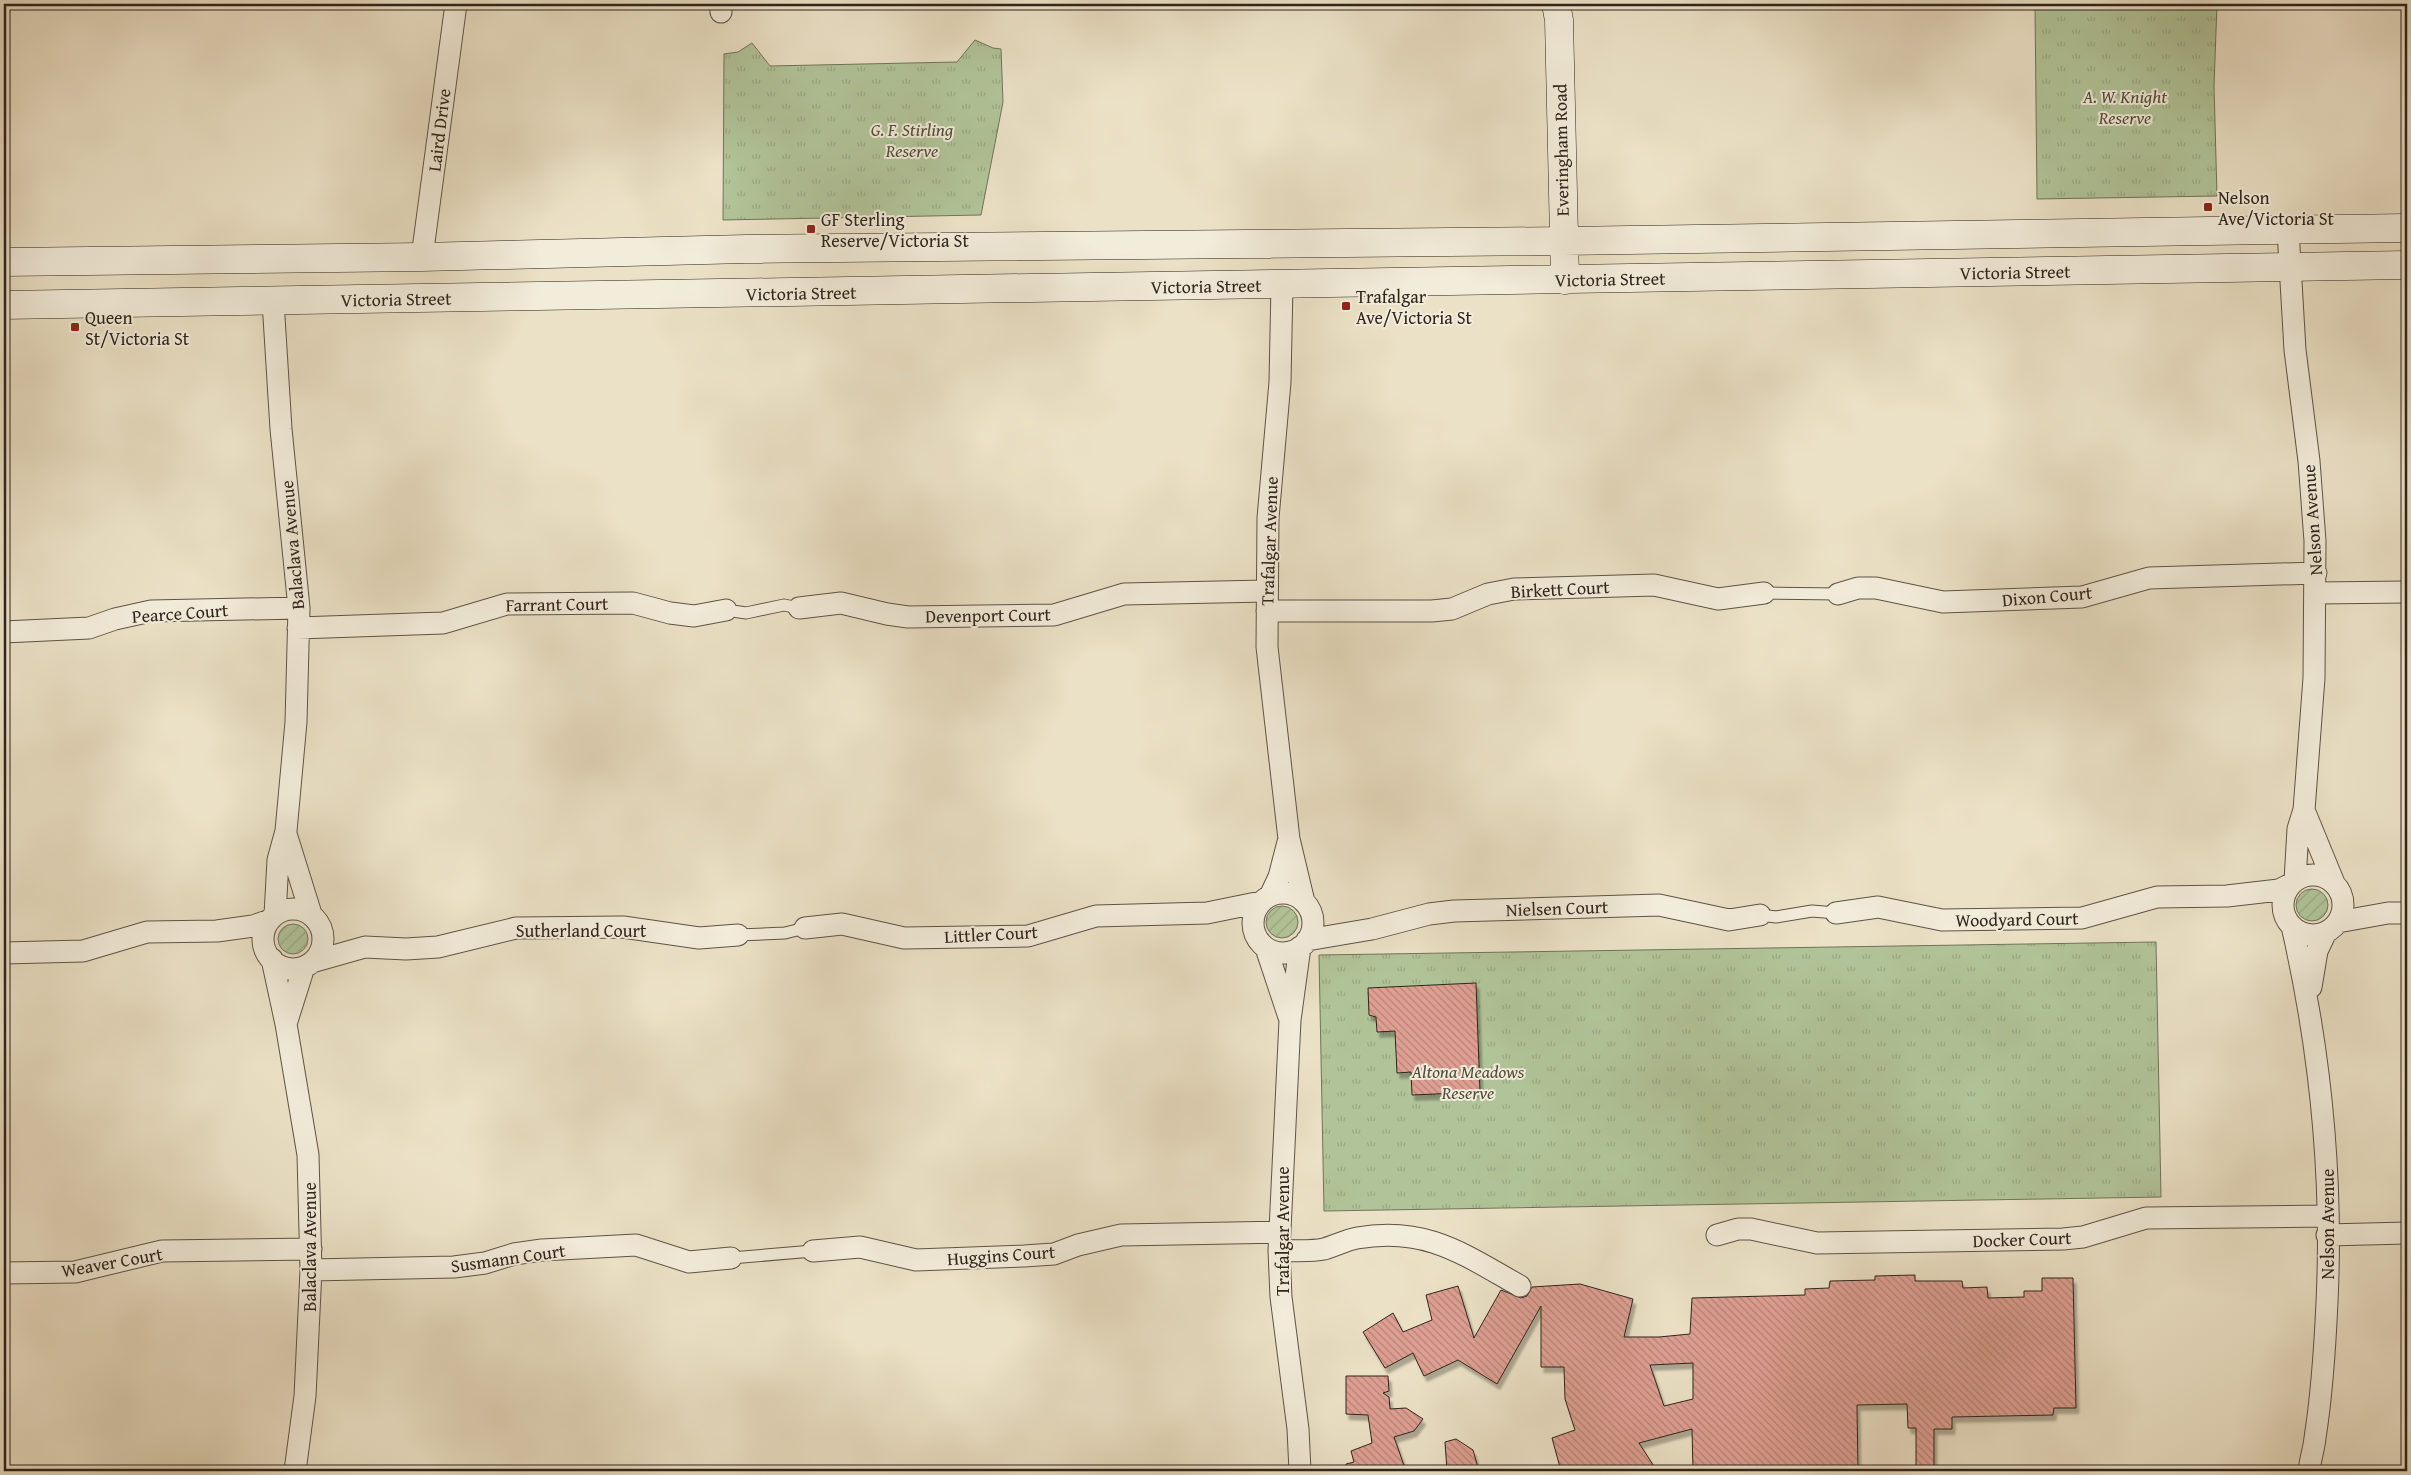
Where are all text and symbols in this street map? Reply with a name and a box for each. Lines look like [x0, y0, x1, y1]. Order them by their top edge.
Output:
street label: Everingham Road [1546, 83, 1576, 217]
park label: A. W. Knight Reserve [2082, 83, 2167, 131]
street label: Laird Drive [421, 87, 457, 173]
park label: G. F. Stirling Reserve [871, 116, 953, 164]
place label: Nelson Ave/Victoria St [2218, 184, 2335, 232]
marker: Nelson Ave/Victoria St [2202, 201, 2214, 213]
place label: GF Sterling Reserve/Victoria St [821, 206, 969, 254]
marker: GF Sterling Reserve/Victoria St [805, 223, 817, 235]
street label: Victoria Street [1959, 258, 2071, 286]
street label: Victoria Street [1554, 265, 1666, 293]
street label: Victoria Street [1150, 272, 1262, 300]
street label: Victoria Street [745, 279, 857, 307]
place label: Trafalgar Ave/Victoria St [1356, 283, 1473, 331]
street label: Victoria Street [340, 285, 452, 313]
marker: Trafalgar Ave/Victoria St [1340, 300, 1352, 312]
place label: Queen St/Victoria St [85, 304, 190, 352]
marker: Queen St/Victoria St [69, 321, 81, 333]
street label: Nelson Avenue [2295, 464, 2329, 576]
street label: Trafalgar Avenue [1253, 476, 1285, 606]
street label: Balaclava Avenue [273, 479, 311, 611]
street label: Birkett Court [1510, 573, 1611, 605]
street label: Dixon Court [2001, 579, 2094, 613]
street label: Farrant Court [505, 590, 609, 618]
street label: Pearce Court [131, 596, 230, 630]
street label: Devenport Court [925, 600, 1052, 630]
street label: Nielsen Court [1505, 893, 1609, 923]
street label: Woodyard Court [1955, 904, 2079, 934]
street label: Sutherland Court [516, 917, 647, 944]
street label: Littler Court [943, 918, 1039, 950]
park label: Altona Meadows Reserve [1411, 1058, 1525, 1106]
street label: Trafalgar Avenue [1269, 1166, 1296, 1296]
street label: Nelson Avenue [2314, 1169, 2341, 1279]
street label: Balaclava Avenue [296, 1182, 323, 1312]
street label: Docker Court [1972, 1224, 2073, 1254]
street label: Susmann Court [449, 1237, 568, 1279]
street label: Huggins Court [946, 1238, 1057, 1272]
street label: Weaver Court [59, 1240, 165, 1284]

